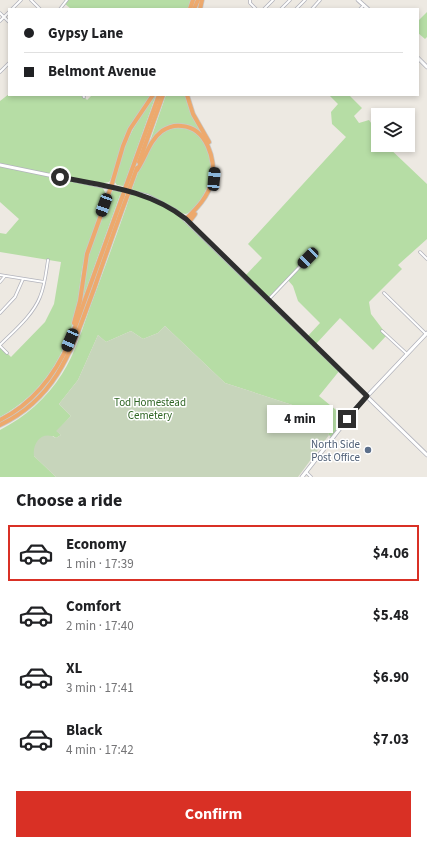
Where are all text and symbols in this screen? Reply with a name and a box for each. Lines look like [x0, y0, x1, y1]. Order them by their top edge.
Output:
text: Gypsy Lane [48, 23, 123, 44]
text: Belmont Avenue [48, 61, 156, 82]
map controls [371, 108, 415, 152]
button: layers [371, 108, 415, 152]
car [207, 167, 221, 191]
route start [51, 168, 69, 186]
car [94, 192, 114, 218]
car [295, 245, 321, 271]
car [60, 327, 80, 353]
park label: Tod Homestead Cemetery [114, 395, 186, 423]
callout: 4 min [267, 405, 333, 433]
text: 4 min [284, 410, 316, 428]
route end [338, 410, 356, 428]
place label: North Side Post Office [311, 437, 361, 465]
marker: North Side Post Office [363, 445, 373, 455]
text: Choose a ride [16, 488, 122, 513]
text: Economy [66, 534, 127, 555]
icon: car [18, 535, 54, 571]
text: $4.06 [373, 543, 409, 564]
text: 1 min · 17:39 [66, 555, 134, 573]
text: Comfort [66, 596, 121, 617]
icon: car [18, 597, 54, 633]
text: $5.48 [373, 605, 409, 626]
text: 2 min · 17:40 [66, 617, 134, 635]
text: XL [66, 658, 82, 679]
icon: car [18, 659, 54, 695]
text: $6.90 [373, 667, 409, 688]
text: 3 min · 17:41 [66, 679, 134, 697]
text: Black [66, 720, 103, 741]
icon: car [18, 721, 54, 757]
text: $7.03 [373, 729, 409, 750]
text: 4 min · 17:42 [66, 741, 134, 759]
button: Confirm [16, 791, 411, 837]

